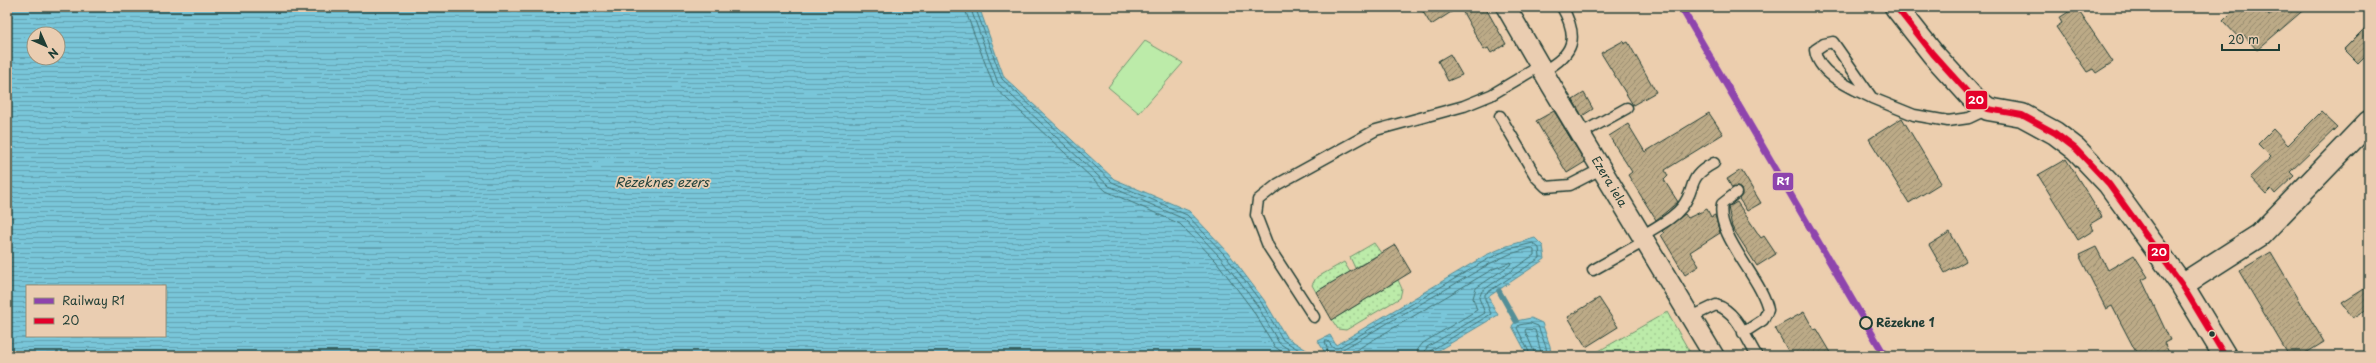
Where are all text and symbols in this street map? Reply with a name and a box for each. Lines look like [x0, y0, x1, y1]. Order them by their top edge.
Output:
north arrow [26, 26, 66, 66]
scale bar [2222, 26, 2279, 52]
text: 20 m [2228, 30, 2259, 48]
text: N [44, 44, 63, 63]
line badge: 20 [1965, 90, 1988, 110]
text: 20 [1968, 91, 1984, 108]
street label: Ezera iela [1588, 152, 1633, 210]
water label: Rēzeknes ezers [615, 172, 710, 191]
line badge: R1 [1772, 172, 1794, 191]
text: R1 [1777, 172, 1789, 189]
line badge: 20 [2147, 243, 2170, 262]
text: 20 [2151, 243, 2167, 260]
legend [26, 285, 166, 337]
text: Railway R1 [62, 291, 125, 309]
text: 20 [62, 311, 79, 329]
place label: Rēzekne 1 [1876, 313, 1935, 331]
marker: Rēzekne 1 [1859, 316, 1873, 330]
unlabelled marker [2207, 329, 2217, 339]

